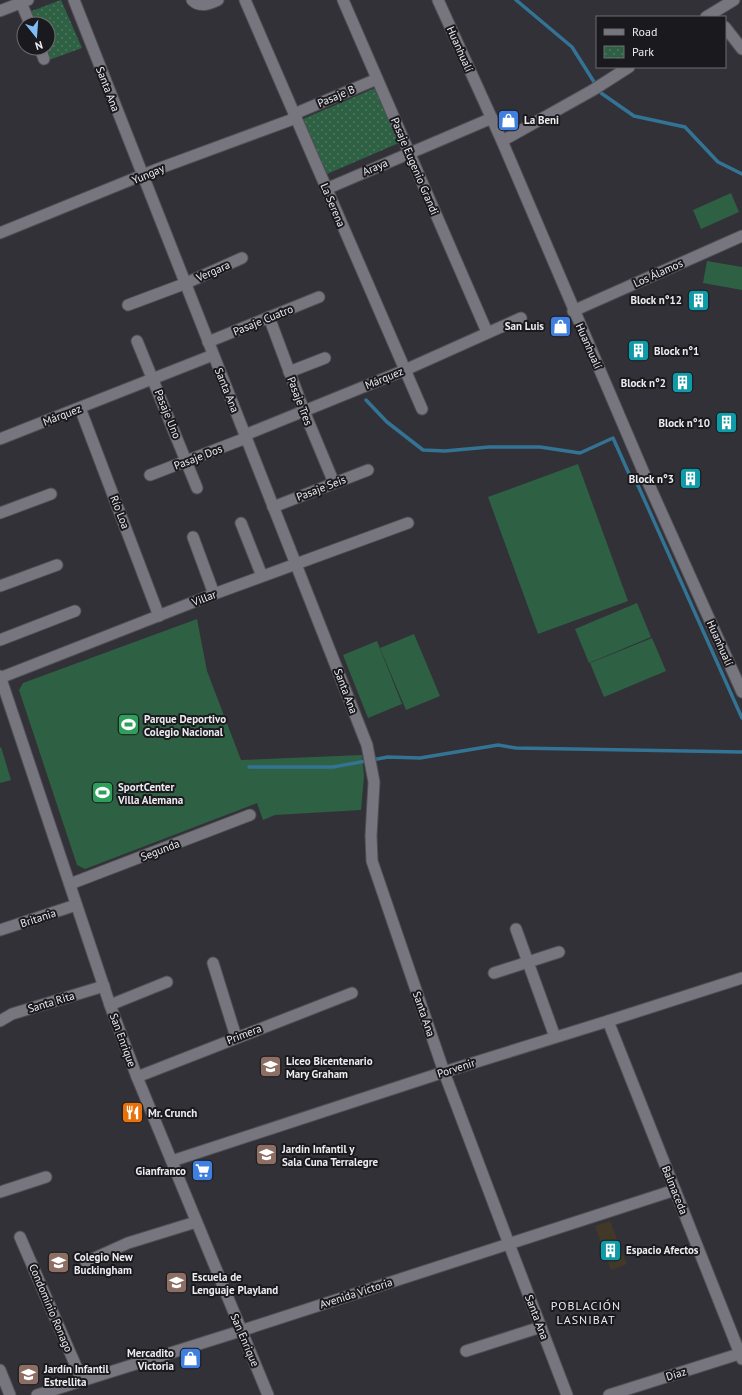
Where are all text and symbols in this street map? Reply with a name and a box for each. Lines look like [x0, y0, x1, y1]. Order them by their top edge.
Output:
north arrow [16, 16, 56, 56]
legend [596, 16, 726, 68]
street label: Huanhualí [444, 24, 476, 74]
text: Road [632, 24, 657, 39]
text: N [33, 38, 44, 53]
text: Park [632, 44, 654, 59]
street label: Santa Ana [93, 65, 123, 113]
street label: Pasaje B [315, 82, 357, 110]
shop icon: La Beni [495, 107, 521, 133]
place label: La Beni [524, 113, 559, 127]
street label: Pasaje Eugenio Grandi [388, 115, 442, 217]
street label: Araya [360, 155, 390, 179]
street label: Yungay [130, 161, 167, 187]
street label: La Serena [318, 181, 348, 229]
street label: Los Álamos [631, 256, 685, 290]
street label: Vergara [193, 257, 232, 285]
building icon: Block n°12 [685, 287, 711, 313]
place label: Block n°12 [630, 293, 682, 307]
street label: Pasaje Cuatro [231, 302, 295, 338]
shop icon: San Luis [547, 313, 573, 339]
place label: San Luis [505, 319, 544, 333]
street label: Huanhualí [573, 321, 605, 371]
building icon: Block n°1 [625, 338, 651, 364]
place label: Block n°1 [654, 344, 699, 358]
street label: Márquez [363, 364, 405, 392]
street label: Santa Ana [212, 366, 242, 414]
building icon: Block n°2 [669, 370, 695, 396]
street label: Pasaje Tres [284, 375, 316, 428]
place label: Block n°2 [621, 376, 666, 390]
street label: Pasaje Uno [152, 387, 184, 441]
street label: Márquez [41, 401, 83, 429]
building icon: Block n°10 [713, 410, 739, 436]
place label: Block n°10 [658, 416, 710, 430]
street label: Pasaje Dos [172, 441, 224, 473]
building icon: Block n°3 [677, 466, 703, 492]
street label: Pasaje Seis [294, 472, 348, 504]
place label: Block n°3 [629, 472, 674, 486]
street label: Río Loa [107, 493, 133, 531]
street label: Villar [189, 587, 218, 609]
street label: Huanhualí [704, 618, 736, 668]
street label: Santa Ana [331, 667, 361, 715]
sports icon: Parque Deportivo Colegio Nacional [116, 712, 142, 738]
place label: Parque Deportivo Colegio Nacional [144, 712, 226, 739]
sports icon: SportCenter Villa Alemana [89, 780, 115, 806]
place label: SportCenter Villa Alemana [117, 780, 183, 807]
street label: Segunda [139, 836, 181, 864]
street label: Britania [18, 906, 58, 930]
street label: Santa Rita [26, 988, 76, 1016]
street label: Santa Ana [410, 990, 438, 1038]
street label: San Enrique [107, 1011, 139, 1069]
street label: Primera [225, 1021, 263, 1047]
school or university icon: Liceo Bicentenario Mary Graham [257, 1054, 283, 1080]
place label: Liceo Bicentenario Mary Graham [286, 1054, 373, 1081]
street label: Porvenir [435, 1055, 477, 1081]
restaurant icon: Mr. Crunch [120, 1100, 146, 1126]
place label: Mr. Crunch [148, 1106, 197, 1120]
school or university icon: Jardín Infantil y Sala Cuna Terralegre [253, 1142, 279, 1168]
place label: Jardín Infantil y Sala Cuna Terralegre [281, 1142, 379, 1169]
supermarket icon: Gianfranco [189, 1158, 215, 1184]
place label: Gianfranco [136, 1164, 186, 1178]
street label: Balmaceda [659, 1164, 691, 1216]
building icon: Espacio Afectos [598, 1237, 624, 1263]
place label: Espacio Afectos [626, 1243, 699, 1257]
school or university icon: Colegio New Buckingham [45, 1250, 71, 1276]
place label: Colegio New Buckingham [74, 1250, 134, 1277]
street label: Condominio Ronago [26, 1262, 76, 1354]
school or university icon: Escuela de Lenguaje Playland [163, 1270, 189, 1296]
place label: Escuela de Lenguaje Playland [192, 1270, 278, 1297]
street label: Avenida Victoria [318, 1275, 394, 1311]
street label: Santa Ana [522, 1293, 552, 1341]
district label: POBLACIÓN LASNIBAT [551, 1298, 621, 1327]
street label: San Enrique [228, 1311, 263, 1369]
place label: Mercadito Victoria [127, 1346, 174, 1373]
shop icon: Mercadito Victoria [177, 1346, 203, 1372]
school or university icon: Jardín Infantil Estrellita [16, 1362, 42, 1388]
place label: Jardín Infantil Estrellita [43, 1362, 110, 1389]
street label: Díaz [664, 1364, 688, 1384]

